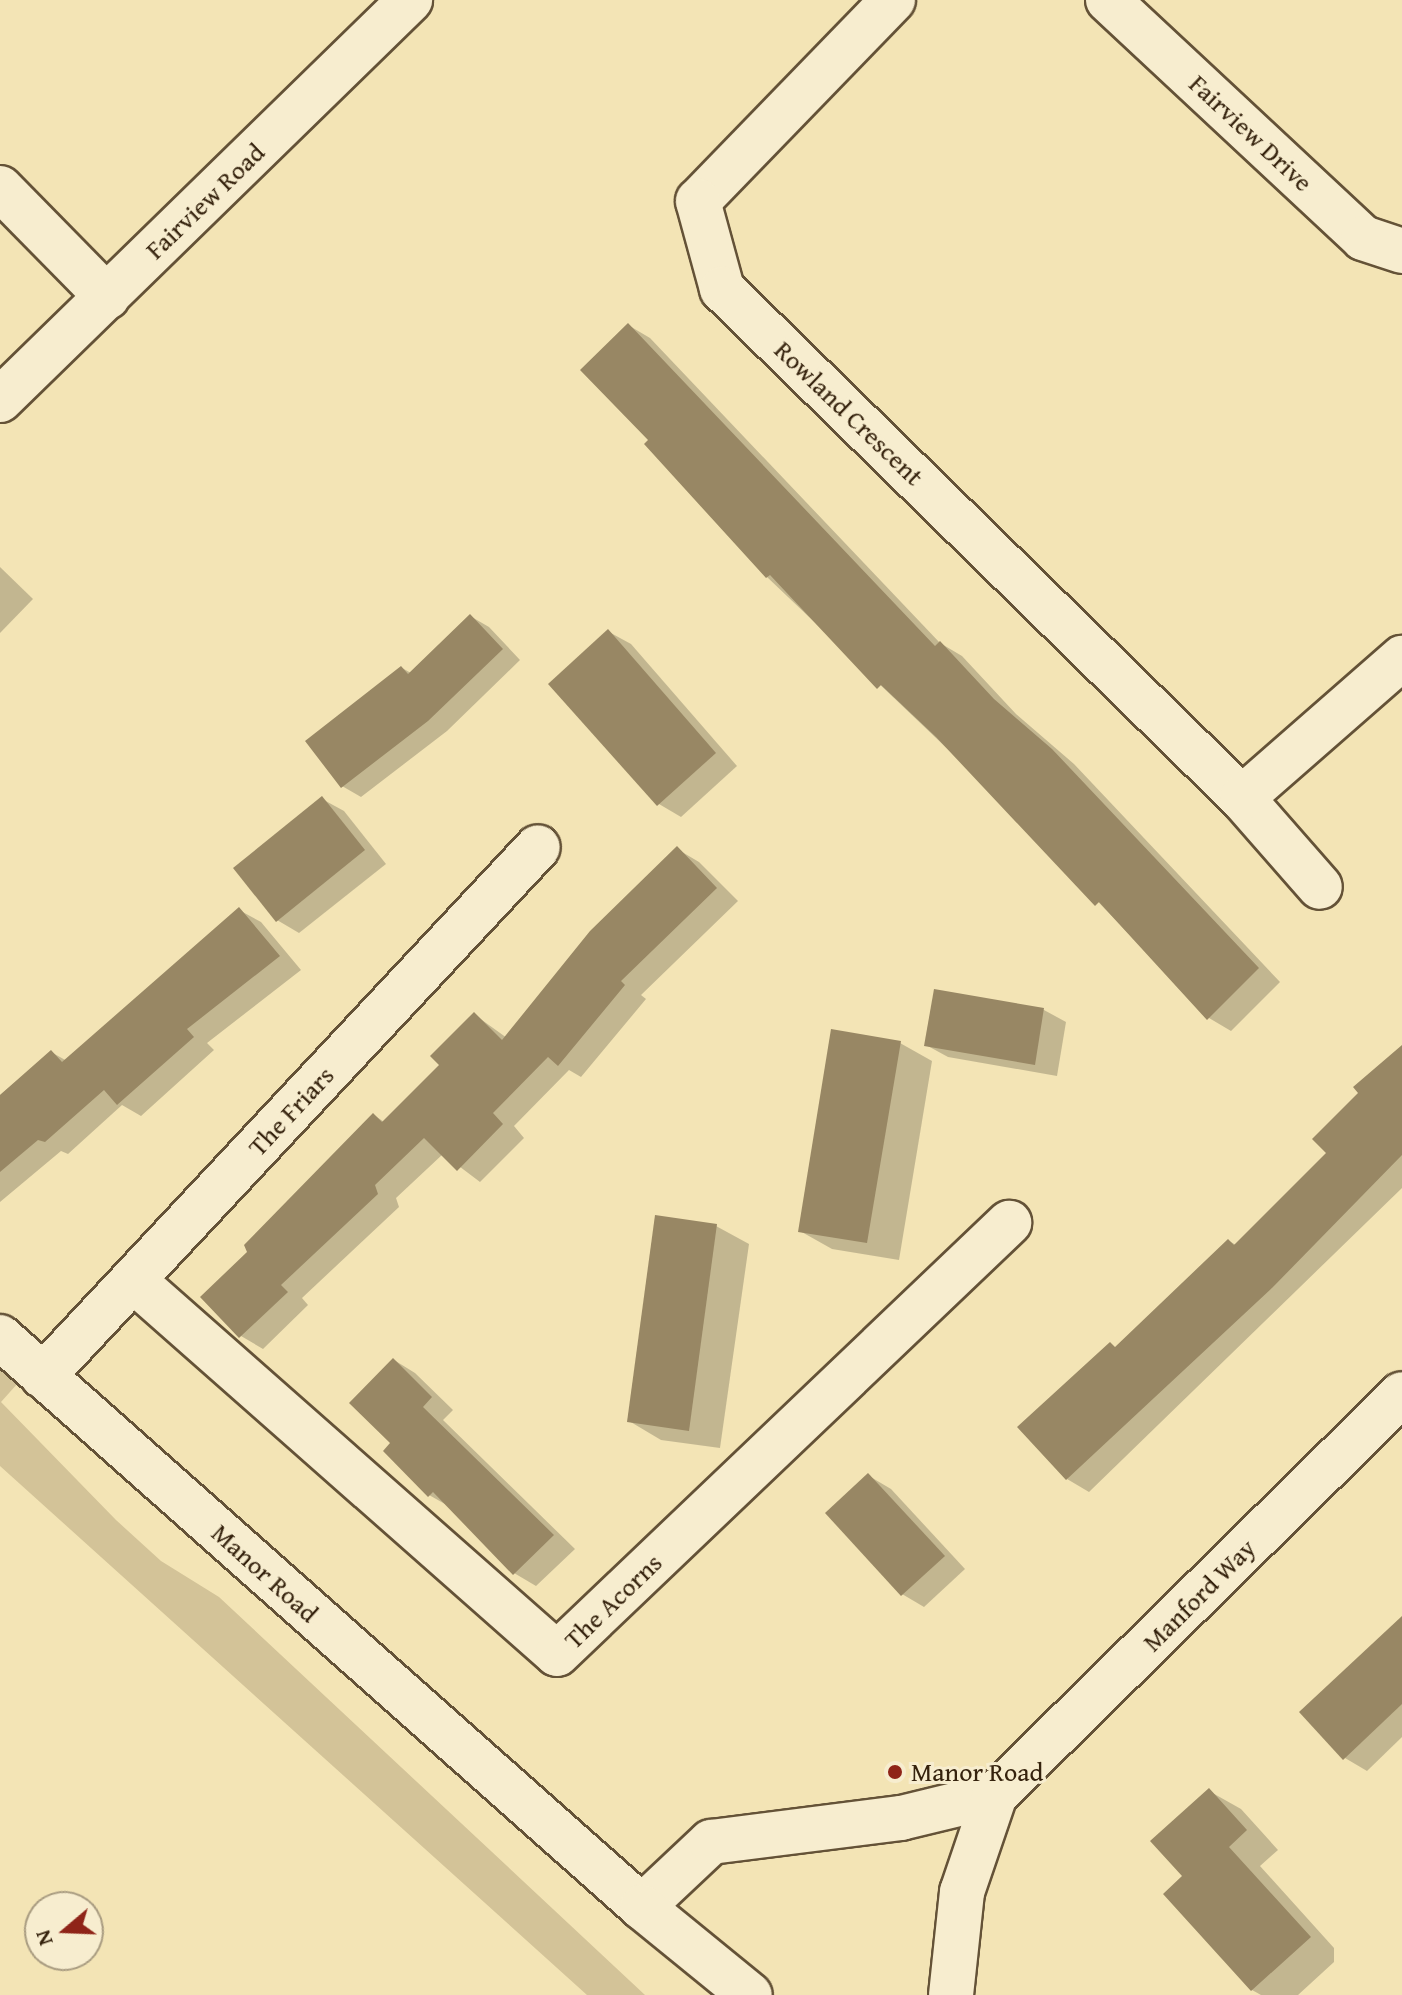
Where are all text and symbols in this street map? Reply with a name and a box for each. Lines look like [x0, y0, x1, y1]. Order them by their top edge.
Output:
street label: Fairview Drive [1183, 68, 1319, 198]
street label: Fairview Road [139, 137, 271, 265]
street label: Rowland Crescent [768, 334, 930, 492]
street label: The Friars [242, 1060, 340, 1162]
street label: Manor Road [205, 1517, 325, 1629]
street label: Manford Way [1136, 1532, 1262, 1658]
street label: The Acorns [558, 1547, 668, 1655]
place label: Manor Road [911, 1756, 1043, 1788]
marker: Manor Road [886, 1763, 904, 1781]
north arrow [24, 1891, 104, 1971]
text: N [26, 1926, 61, 1950]

